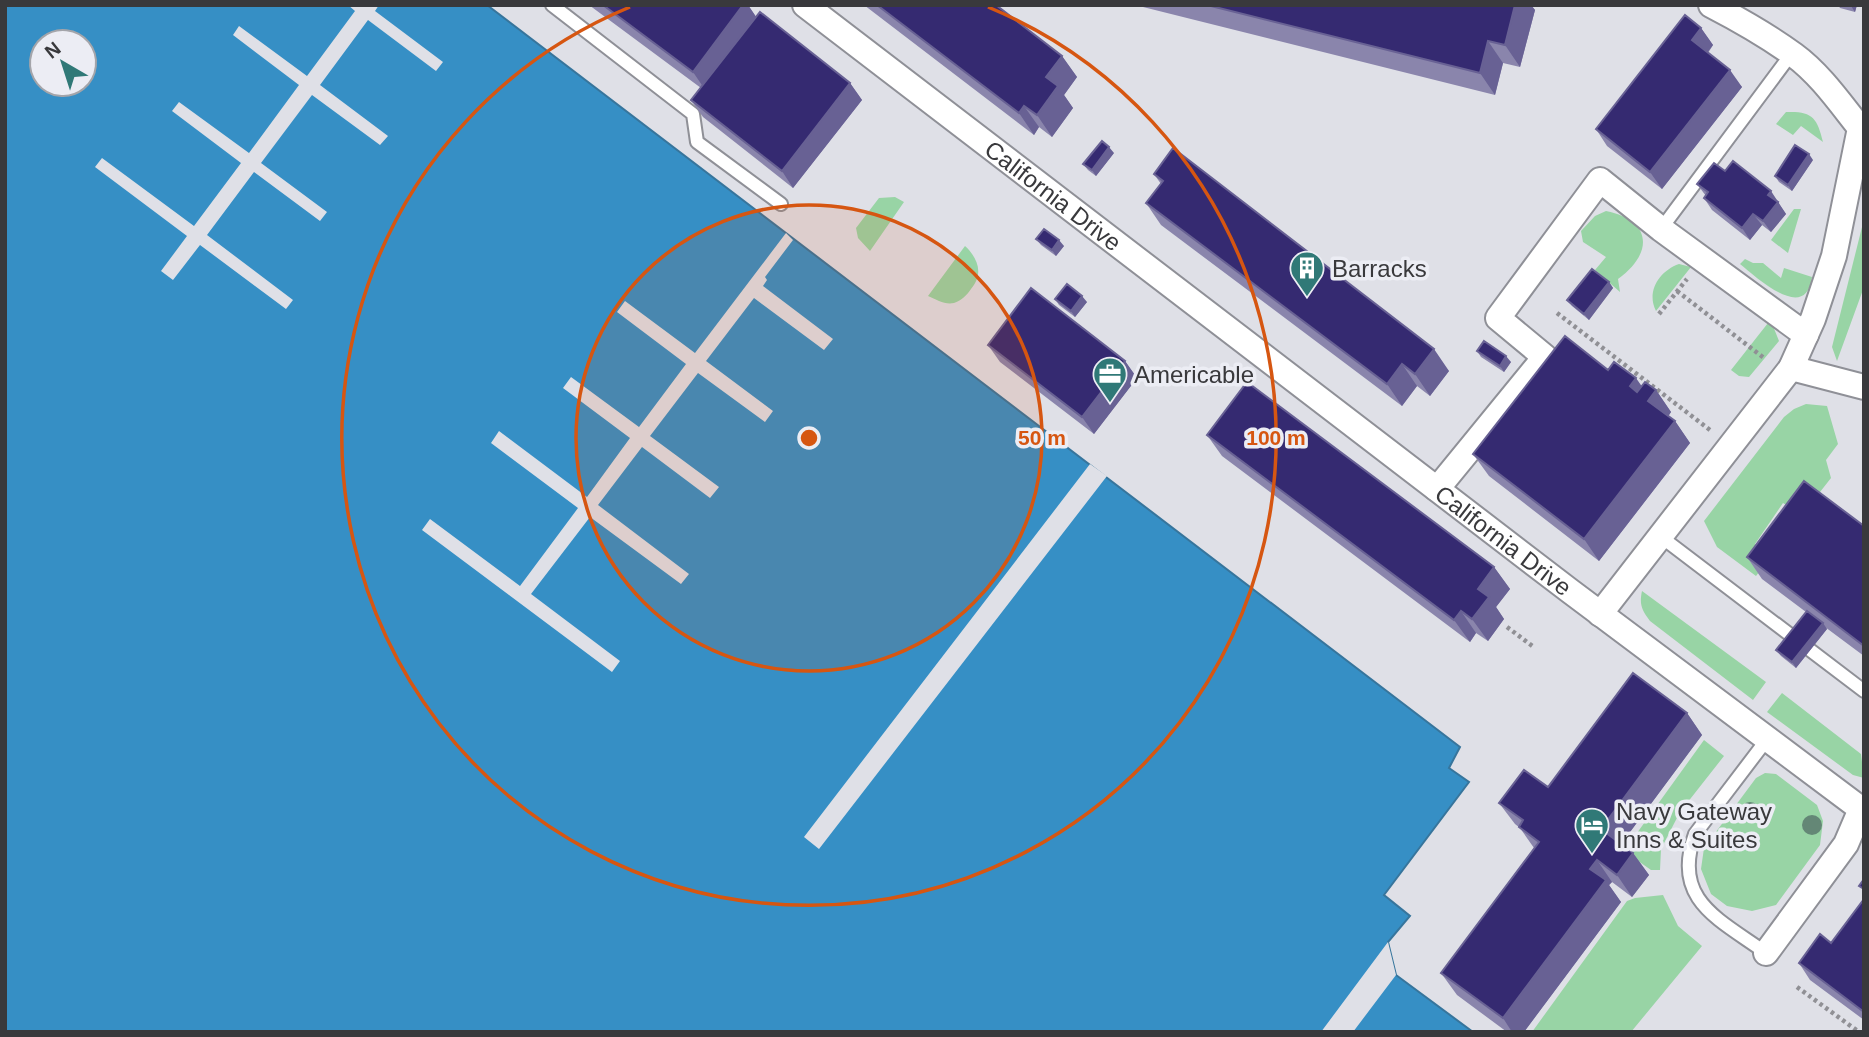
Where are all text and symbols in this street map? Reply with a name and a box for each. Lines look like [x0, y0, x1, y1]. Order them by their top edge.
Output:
north arrow [28, 28, 98, 98]
text: N [41, 38, 65, 63]
street label: California Drive [980, 135, 1127, 256]
building icon: Barracks [1288, 249, 1326, 298]
place label: Barracks [1332, 255, 1427, 282]
office icon: Americable [1091, 355, 1129, 404]
place label: Americable [1134, 361, 1254, 388]
centre of rings [797, 426, 821, 450]
text: 50 m [1018, 426, 1066, 449]
text: 100 m [1246, 426, 1306, 449]
street label: California Drive [1430, 479, 1577, 601]
place label: Navy Gateway Inns & Suites [1616, 798, 1772, 853]
hotel icon: Navy Gateway Inns & Suites [1573, 806, 1611, 855]

